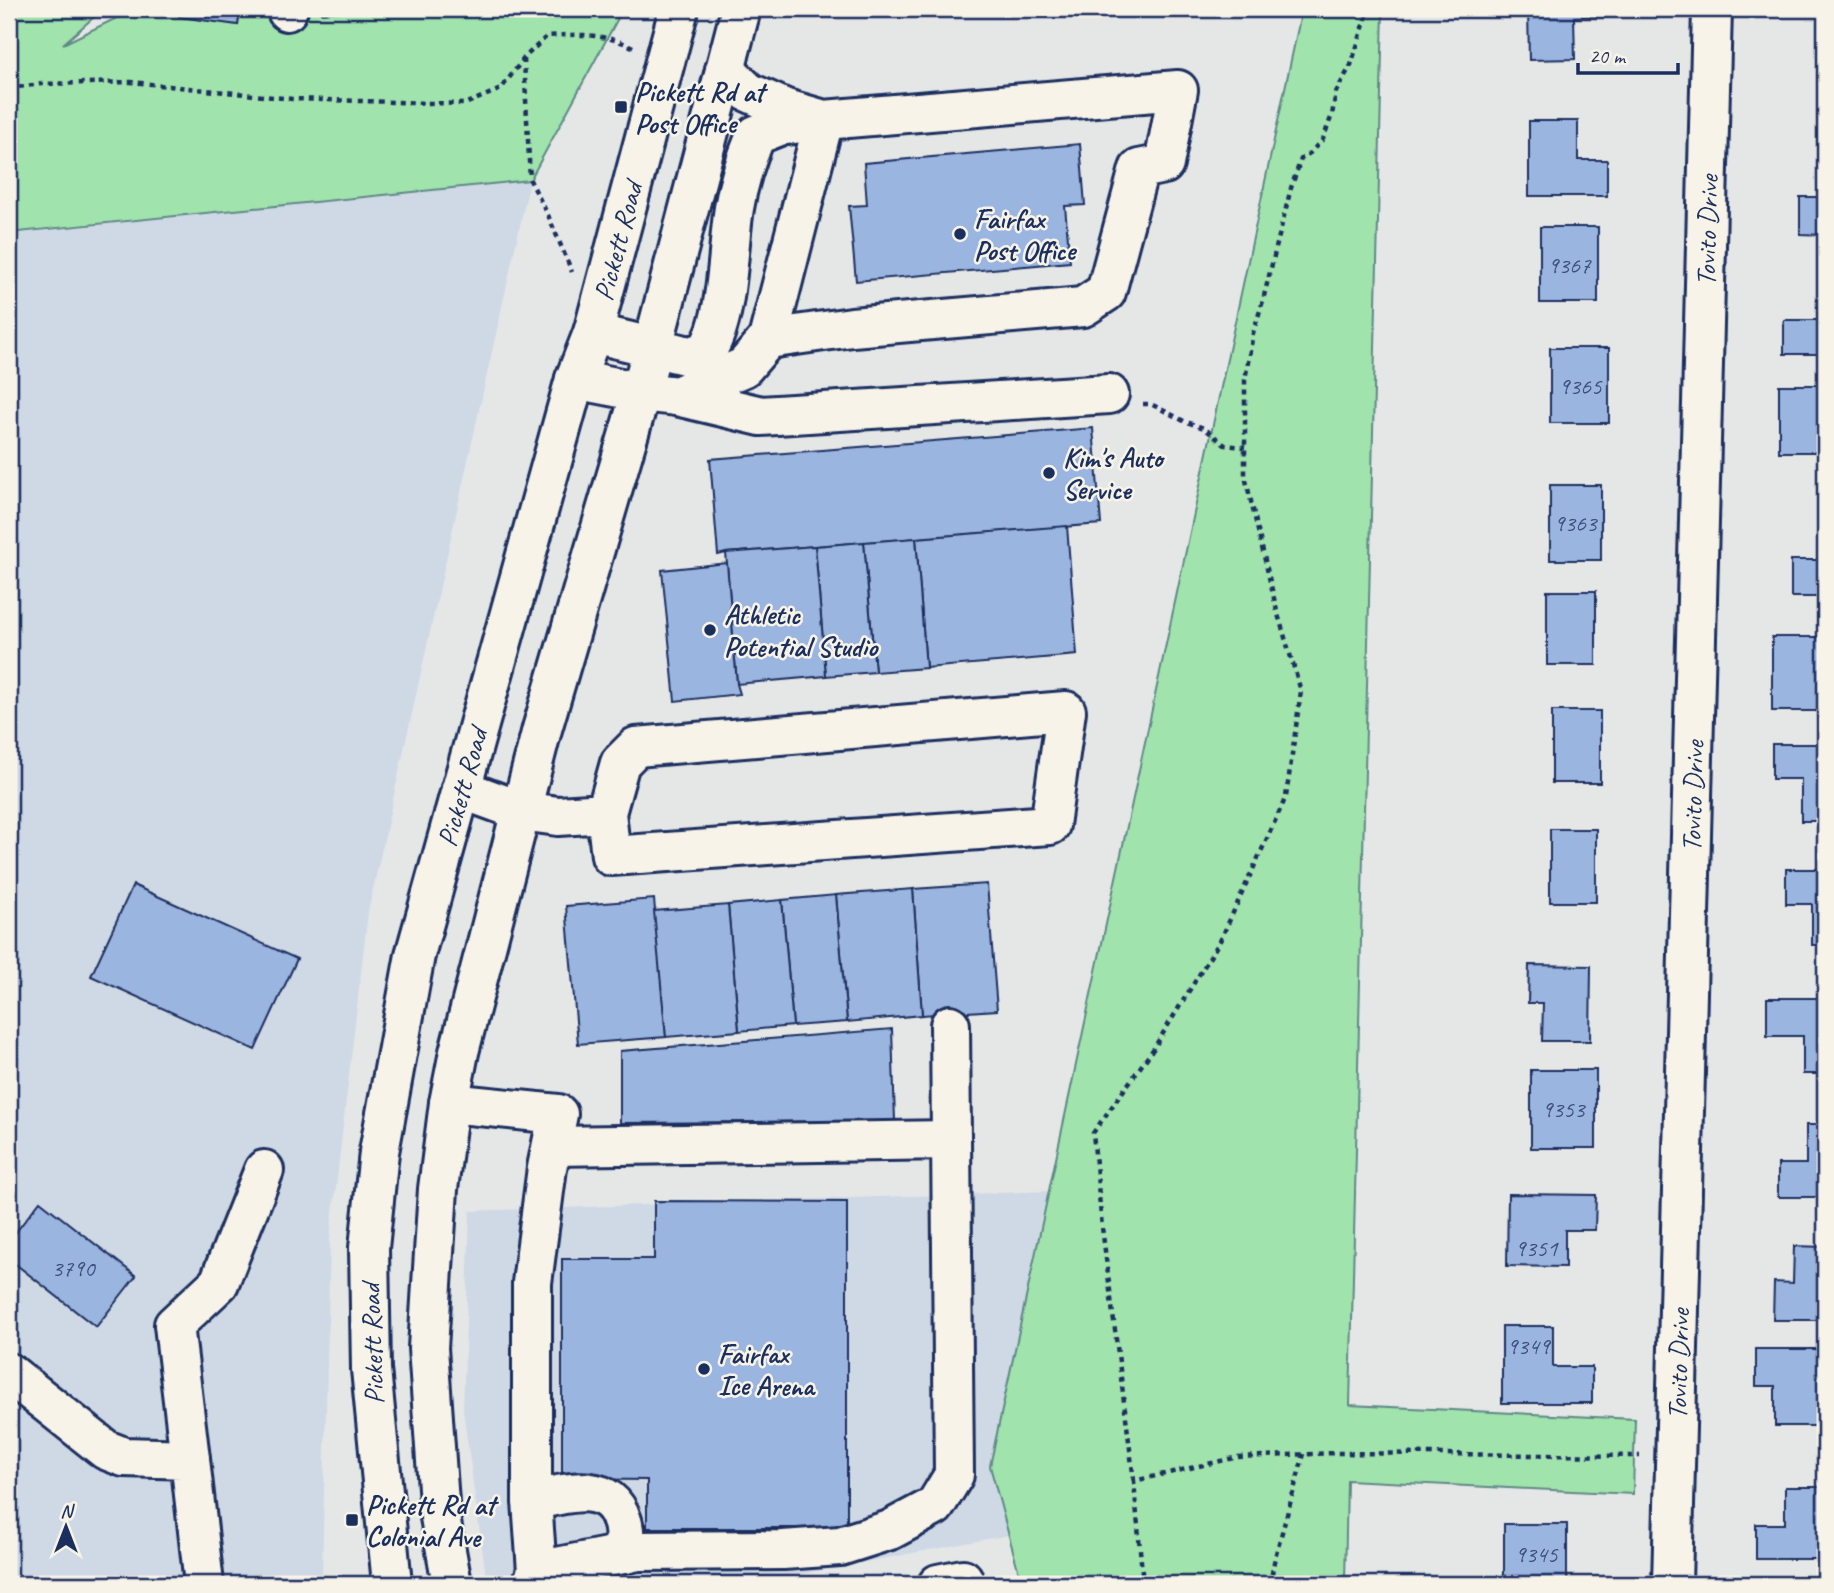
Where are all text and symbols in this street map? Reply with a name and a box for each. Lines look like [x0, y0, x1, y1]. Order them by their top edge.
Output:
scale bar [1578, 32, 1678, 76]
text: 20 m [1589, 43, 1627, 69]
place label: Pickett Rd at Post Office [635, 74, 769, 141]
marker: Pickett Rd at Post Office [613, 99, 629, 115]
street label: Tovito Drive [1687, 173, 1725, 286]
street label: Pickett Road [585, 174, 651, 304]
place label: Fairfax Post Office [974, 201, 1077, 268]
marker: Fairfax Post Office [952, 226, 968, 242]
house number: 9367 [1547, 250, 1592, 280]
house number: 9365 [1558, 371, 1603, 401]
place label: Kim's Auto Service [1063, 440, 1165, 507]
marker: Kim's Auto Service [1041, 465, 1057, 481]
house number: 9363 [1553, 508, 1599, 538]
place label: Athletic Potential Studio [724, 597, 879, 664]
marker: Athletic Potential Studio [702, 622, 718, 638]
street label: Pickett Road [429, 720, 496, 850]
street label: Tovito Drive [1673, 738, 1711, 852]
house number: 9353 [1541, 1094, 1587, 1124]
house number: 9351 [1514, 1233, 1559, 1263]
house number: 3790 [51, 1253, 97, 1283]
street label: Pickett Road [352, 1279, 392, 1405]
street label: Tovito Drive [1659, 1306, 1697, 1420]
house number: 9349 [1506, 1331, 1552, 1361]
place label: Fairfax Ice Arena [718, 1336, 816, 1403]
marker: Fairfax Ice Arena [696, 1361, 712, 1377]
place label: Pickett Rd at Colonial Ave [366, 1487, 500, 1554]
north arrow [32, 1492, 102, 1562]
text: N [60, 1499, 75, 1523]
marker: Pickett Rd at Colonial Ave [344, 1512, 360, 1528]
house number: 9345 [1514, 1539, 1559, 1569]

